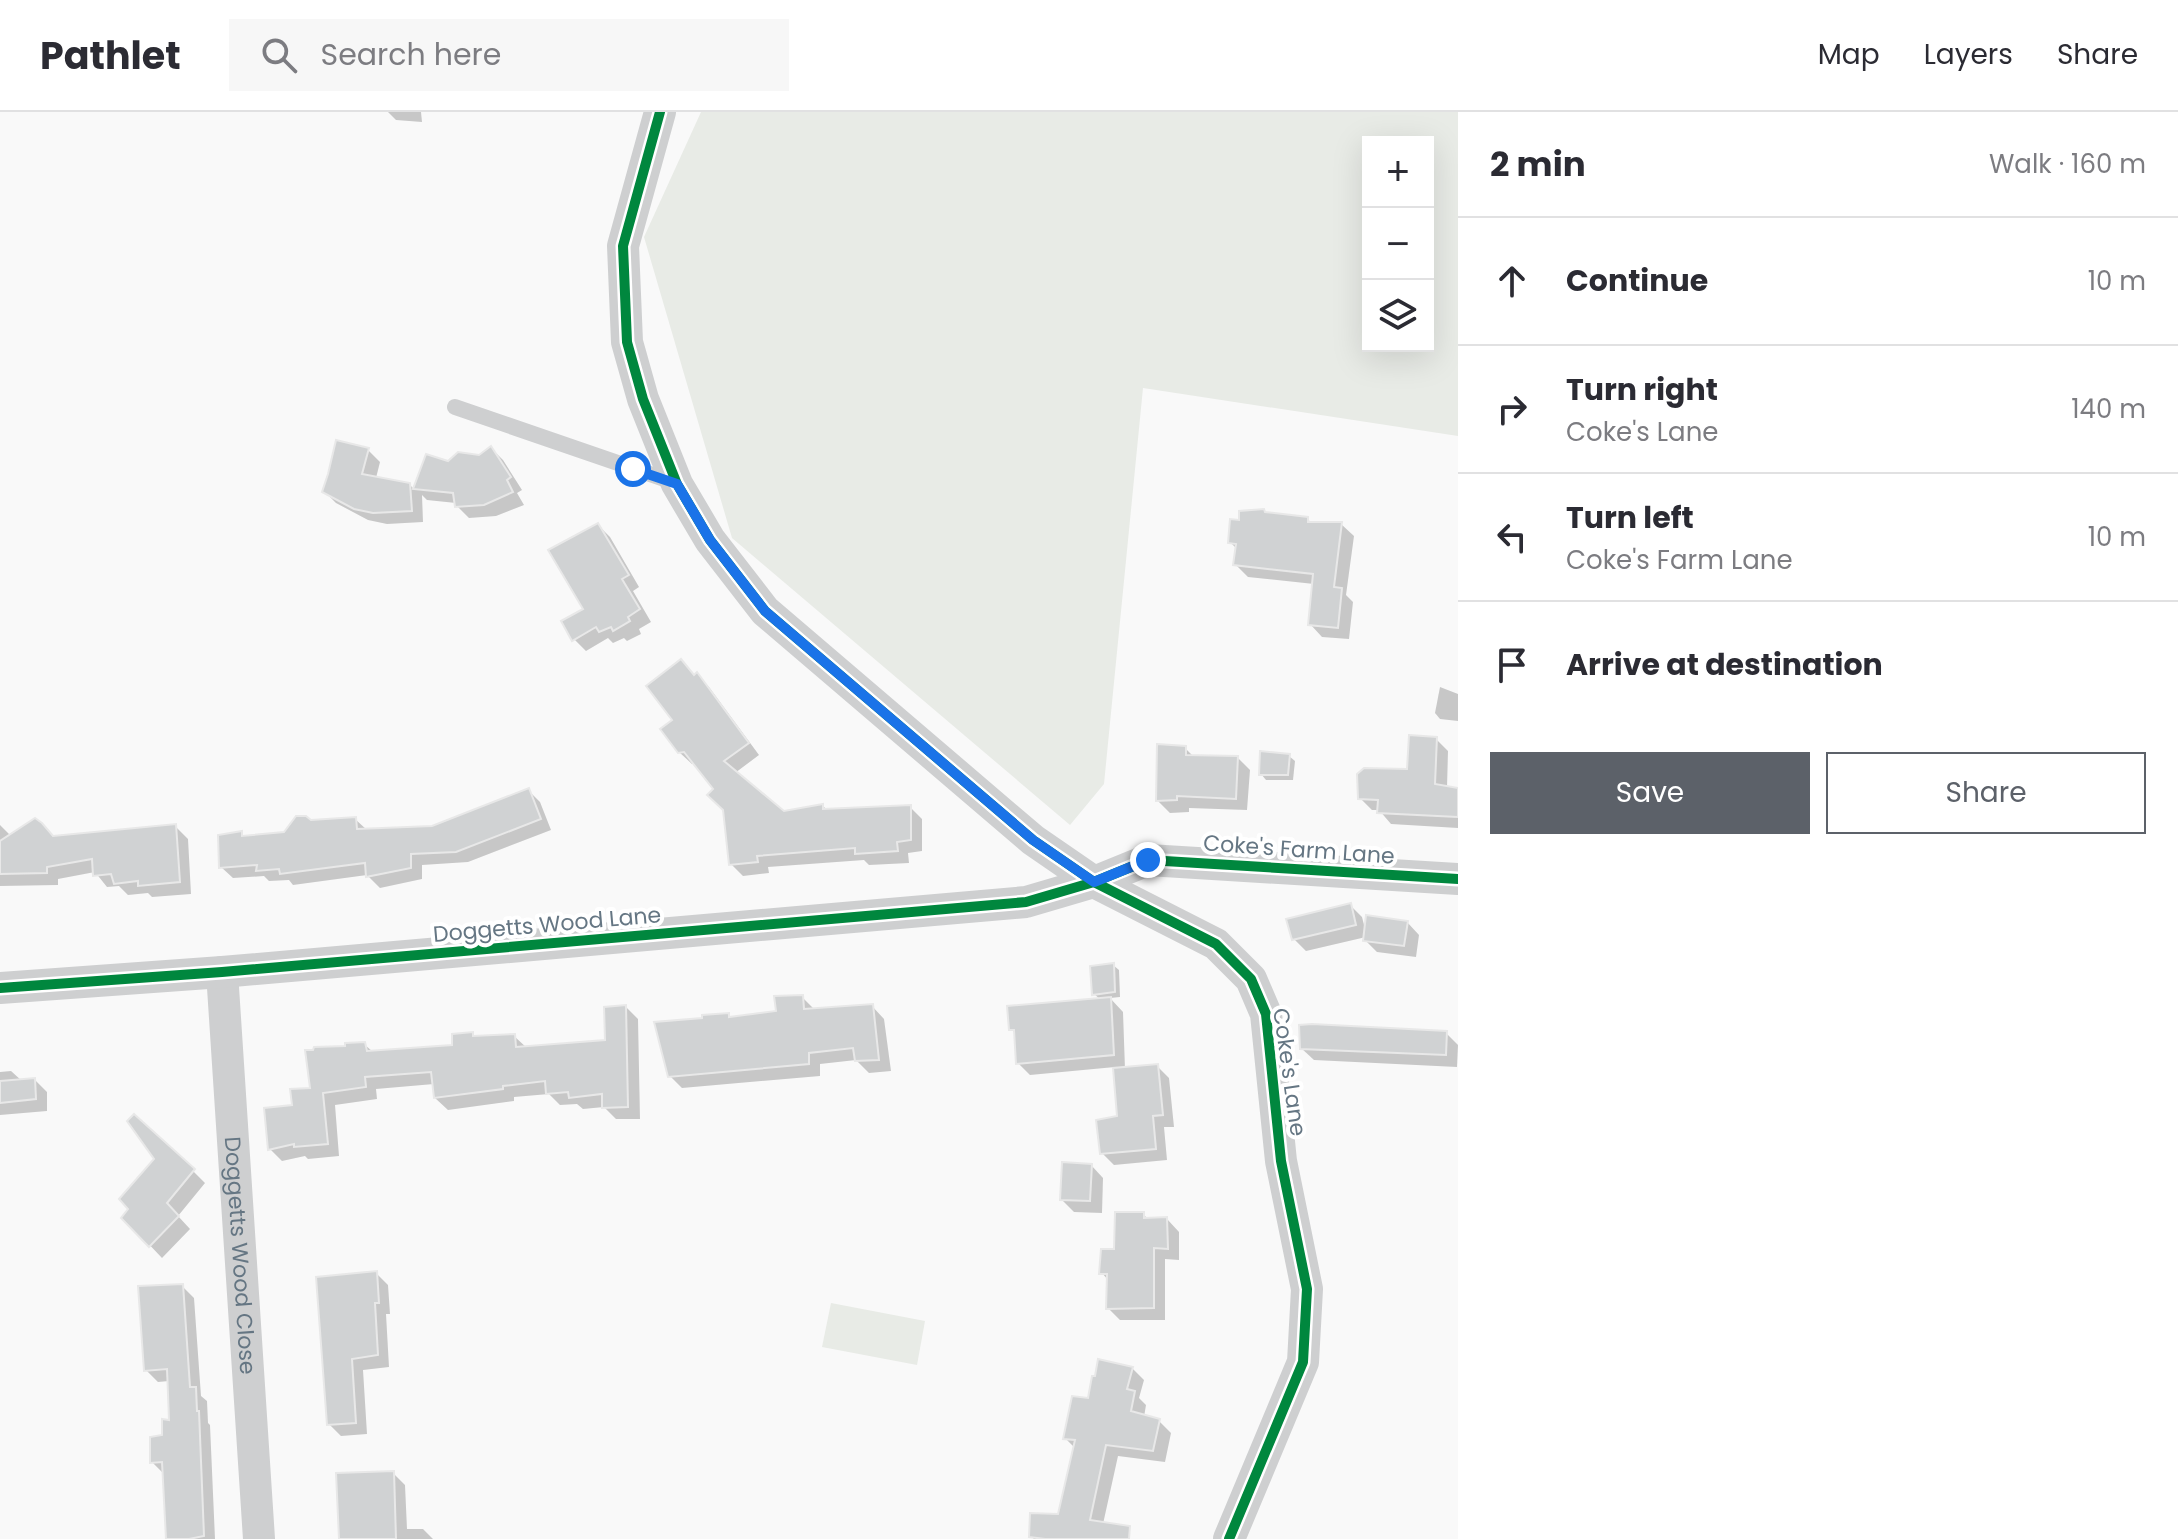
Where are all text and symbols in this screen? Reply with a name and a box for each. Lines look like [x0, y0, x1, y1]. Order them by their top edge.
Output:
search box [229, 19, 789, 91]
text: Pathlet [40, 29, 181, 82]
icon: search [257, 33, 301, 77]
text: Search here [321, 33, 501, 76]
text: Map [1818, 35, 1880, 74]
text: Layers [1924, 35, 2013, 74]
text: Share [2057, 35, 2138, 74]
map controls [1362, 136, 1434, 352]
button: + [1362, 136, 1434, 208]
text: 2 min [1490, 140, 1586, 188]
text: Walk · 160 m [1989, 146, 2146, 182]
button: − [1362, 208, 1434, 280]
icon: ahead [1490, 259, 1534, 303]
text: Continue [1566, 259, 1708, 302]
text: 10 m [2088, 263, 2146, 299]
button: layers [1362, 280, 1434, 352]
text: Turn right [1566, 368, 1718, 411]
icon: right [1490, 387, 1534, 431]
text: 140 m [2071, 391, 2146, 427]
text: Coke's Lane [1566, 414, 1718, 450]
route start [615, 451, 651, 487]
text: Turn left [1566, 496, 1694, 539]
icon: left [1490, 515, 1534, 559]
text: 10 m [2088, 519, 2146, 555]
text: Coke's Farm Lane [1566, 542, 1793, 578]
icon: arrive [1490, 643, 1534, 687]
text: Arrive at destination [1566, 643, 1883, 686]
button: Save [1490, 752, 1810, 834]
button: Share [1826, 752, 2146, 834]
street label: Coke's Farm Lane [1202, 827, 1396, 872]
route end [1130, 842, 1166, 878]
street label: Doggetts Wood Lane [432, 899, 662, 950]
street label: Coke's Lane [1265, 1006, 1314, 1138]
street label: Doggetts Wood Close [217, 1135, 263, 1375]

